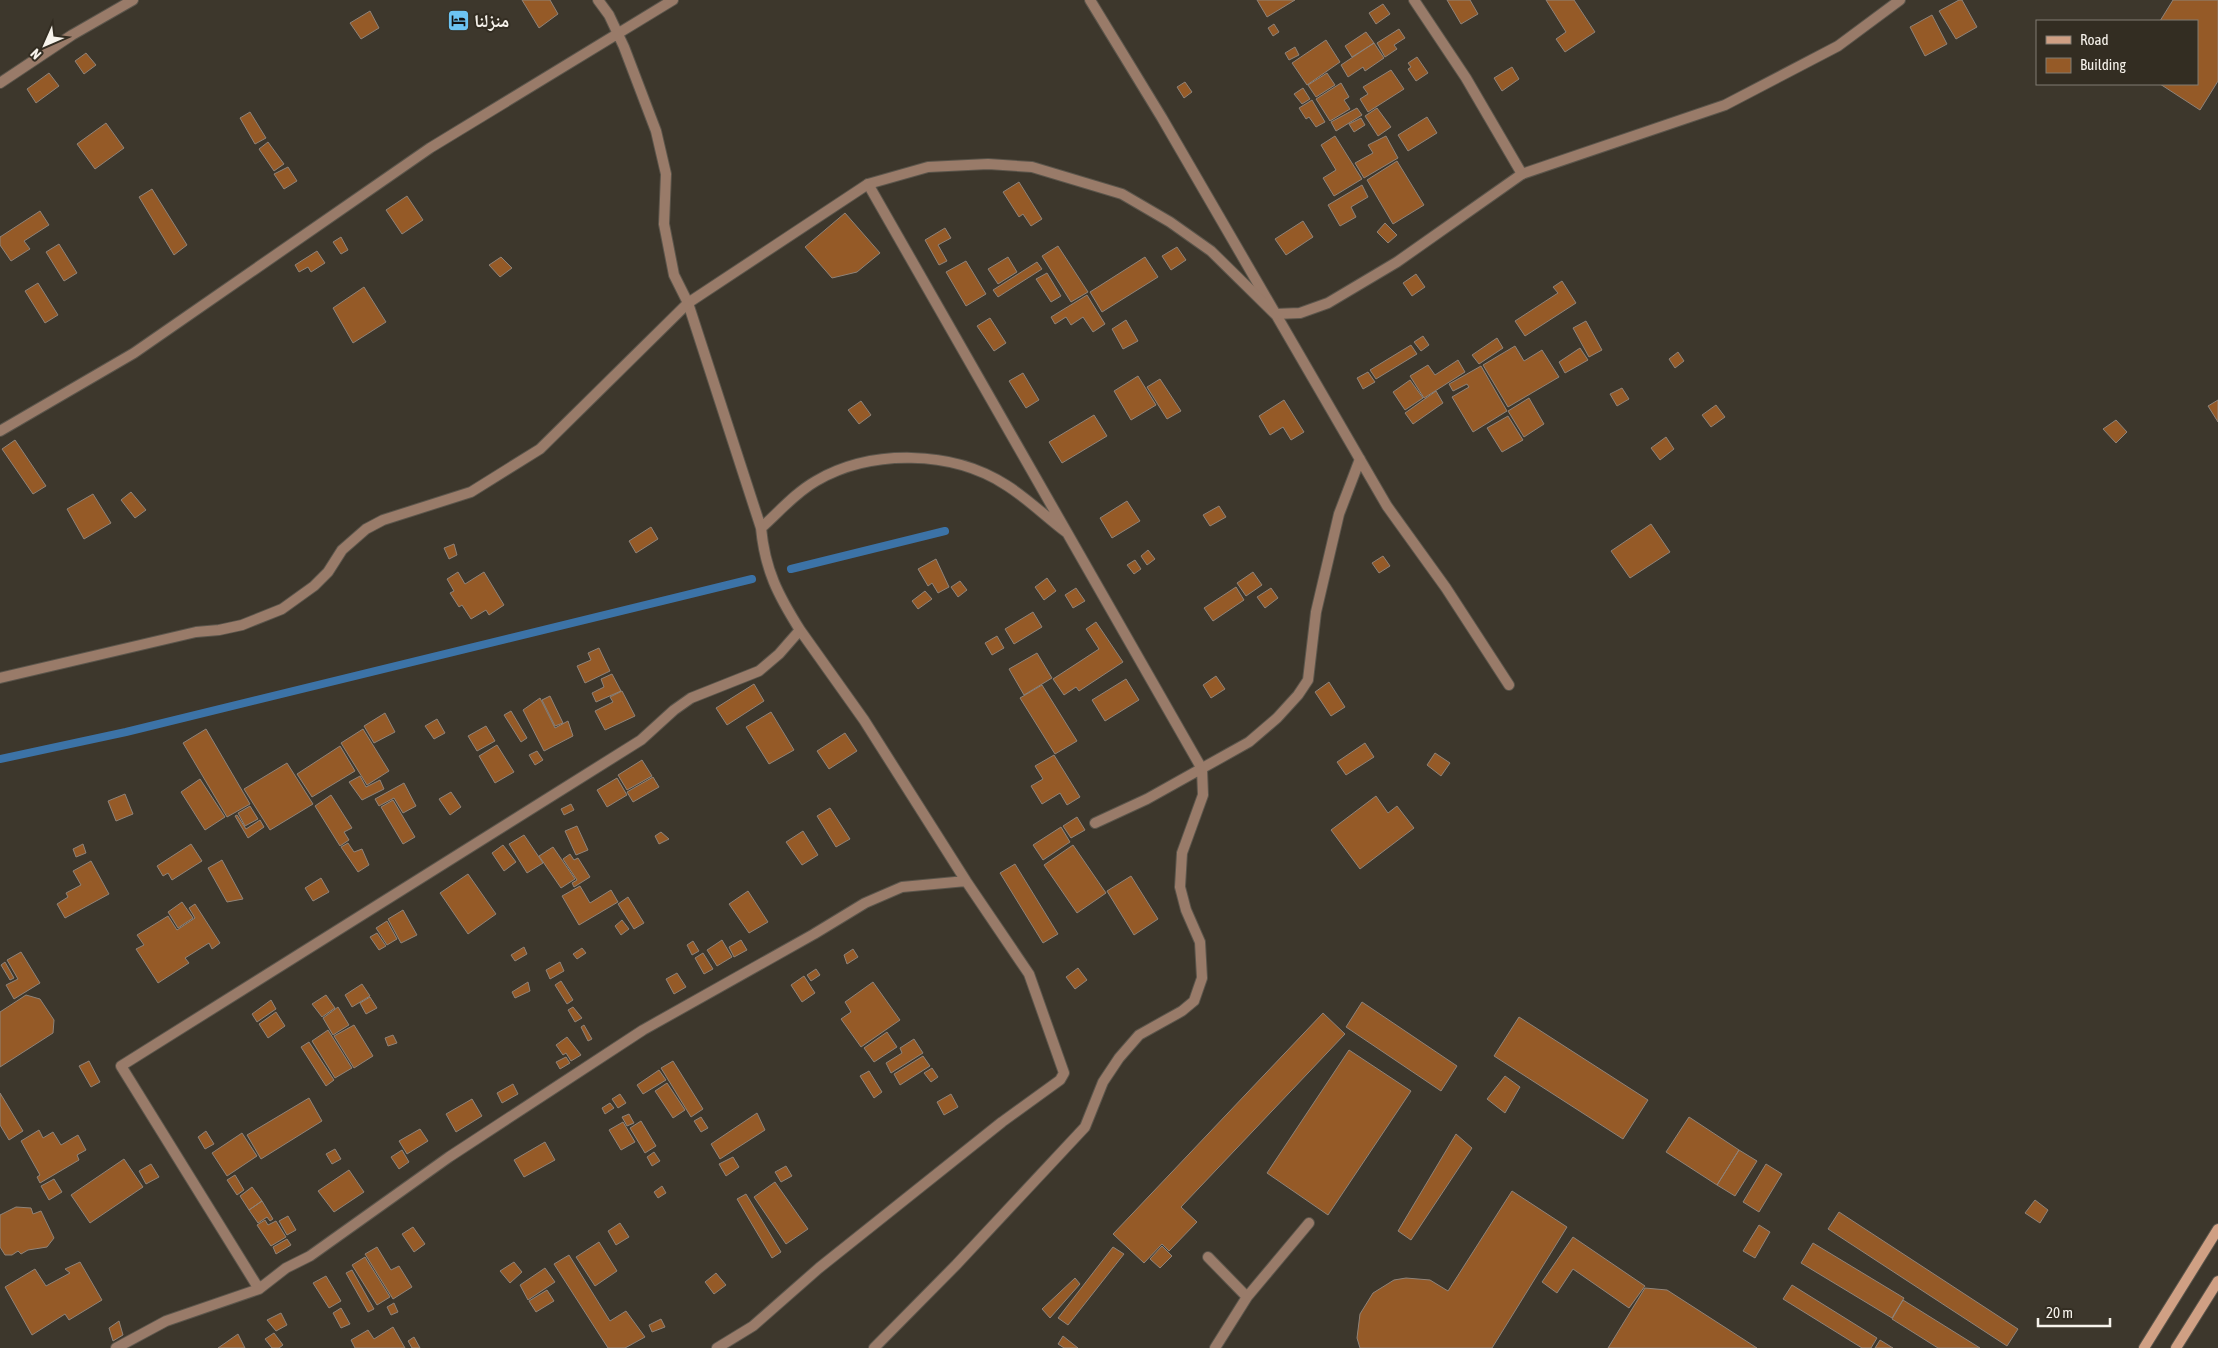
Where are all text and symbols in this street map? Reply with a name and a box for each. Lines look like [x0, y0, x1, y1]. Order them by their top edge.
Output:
hotel icon: منزلنا [446, 9, 470, 33]
place label: منزلنا [474, 10, 509, 31]
north arrow [20, 20, 70, 70]
legend [2036, 20, 2198, 85]
text: Road [2080, 31, 2109, 48]
text: N [27, 46, 44, 63]
text: Building [2080, 56, 2126, 73]
scale bar [2038, 1296, 2110, 1328]
text: 20 m [2046, 1304, 2073, 1321]

